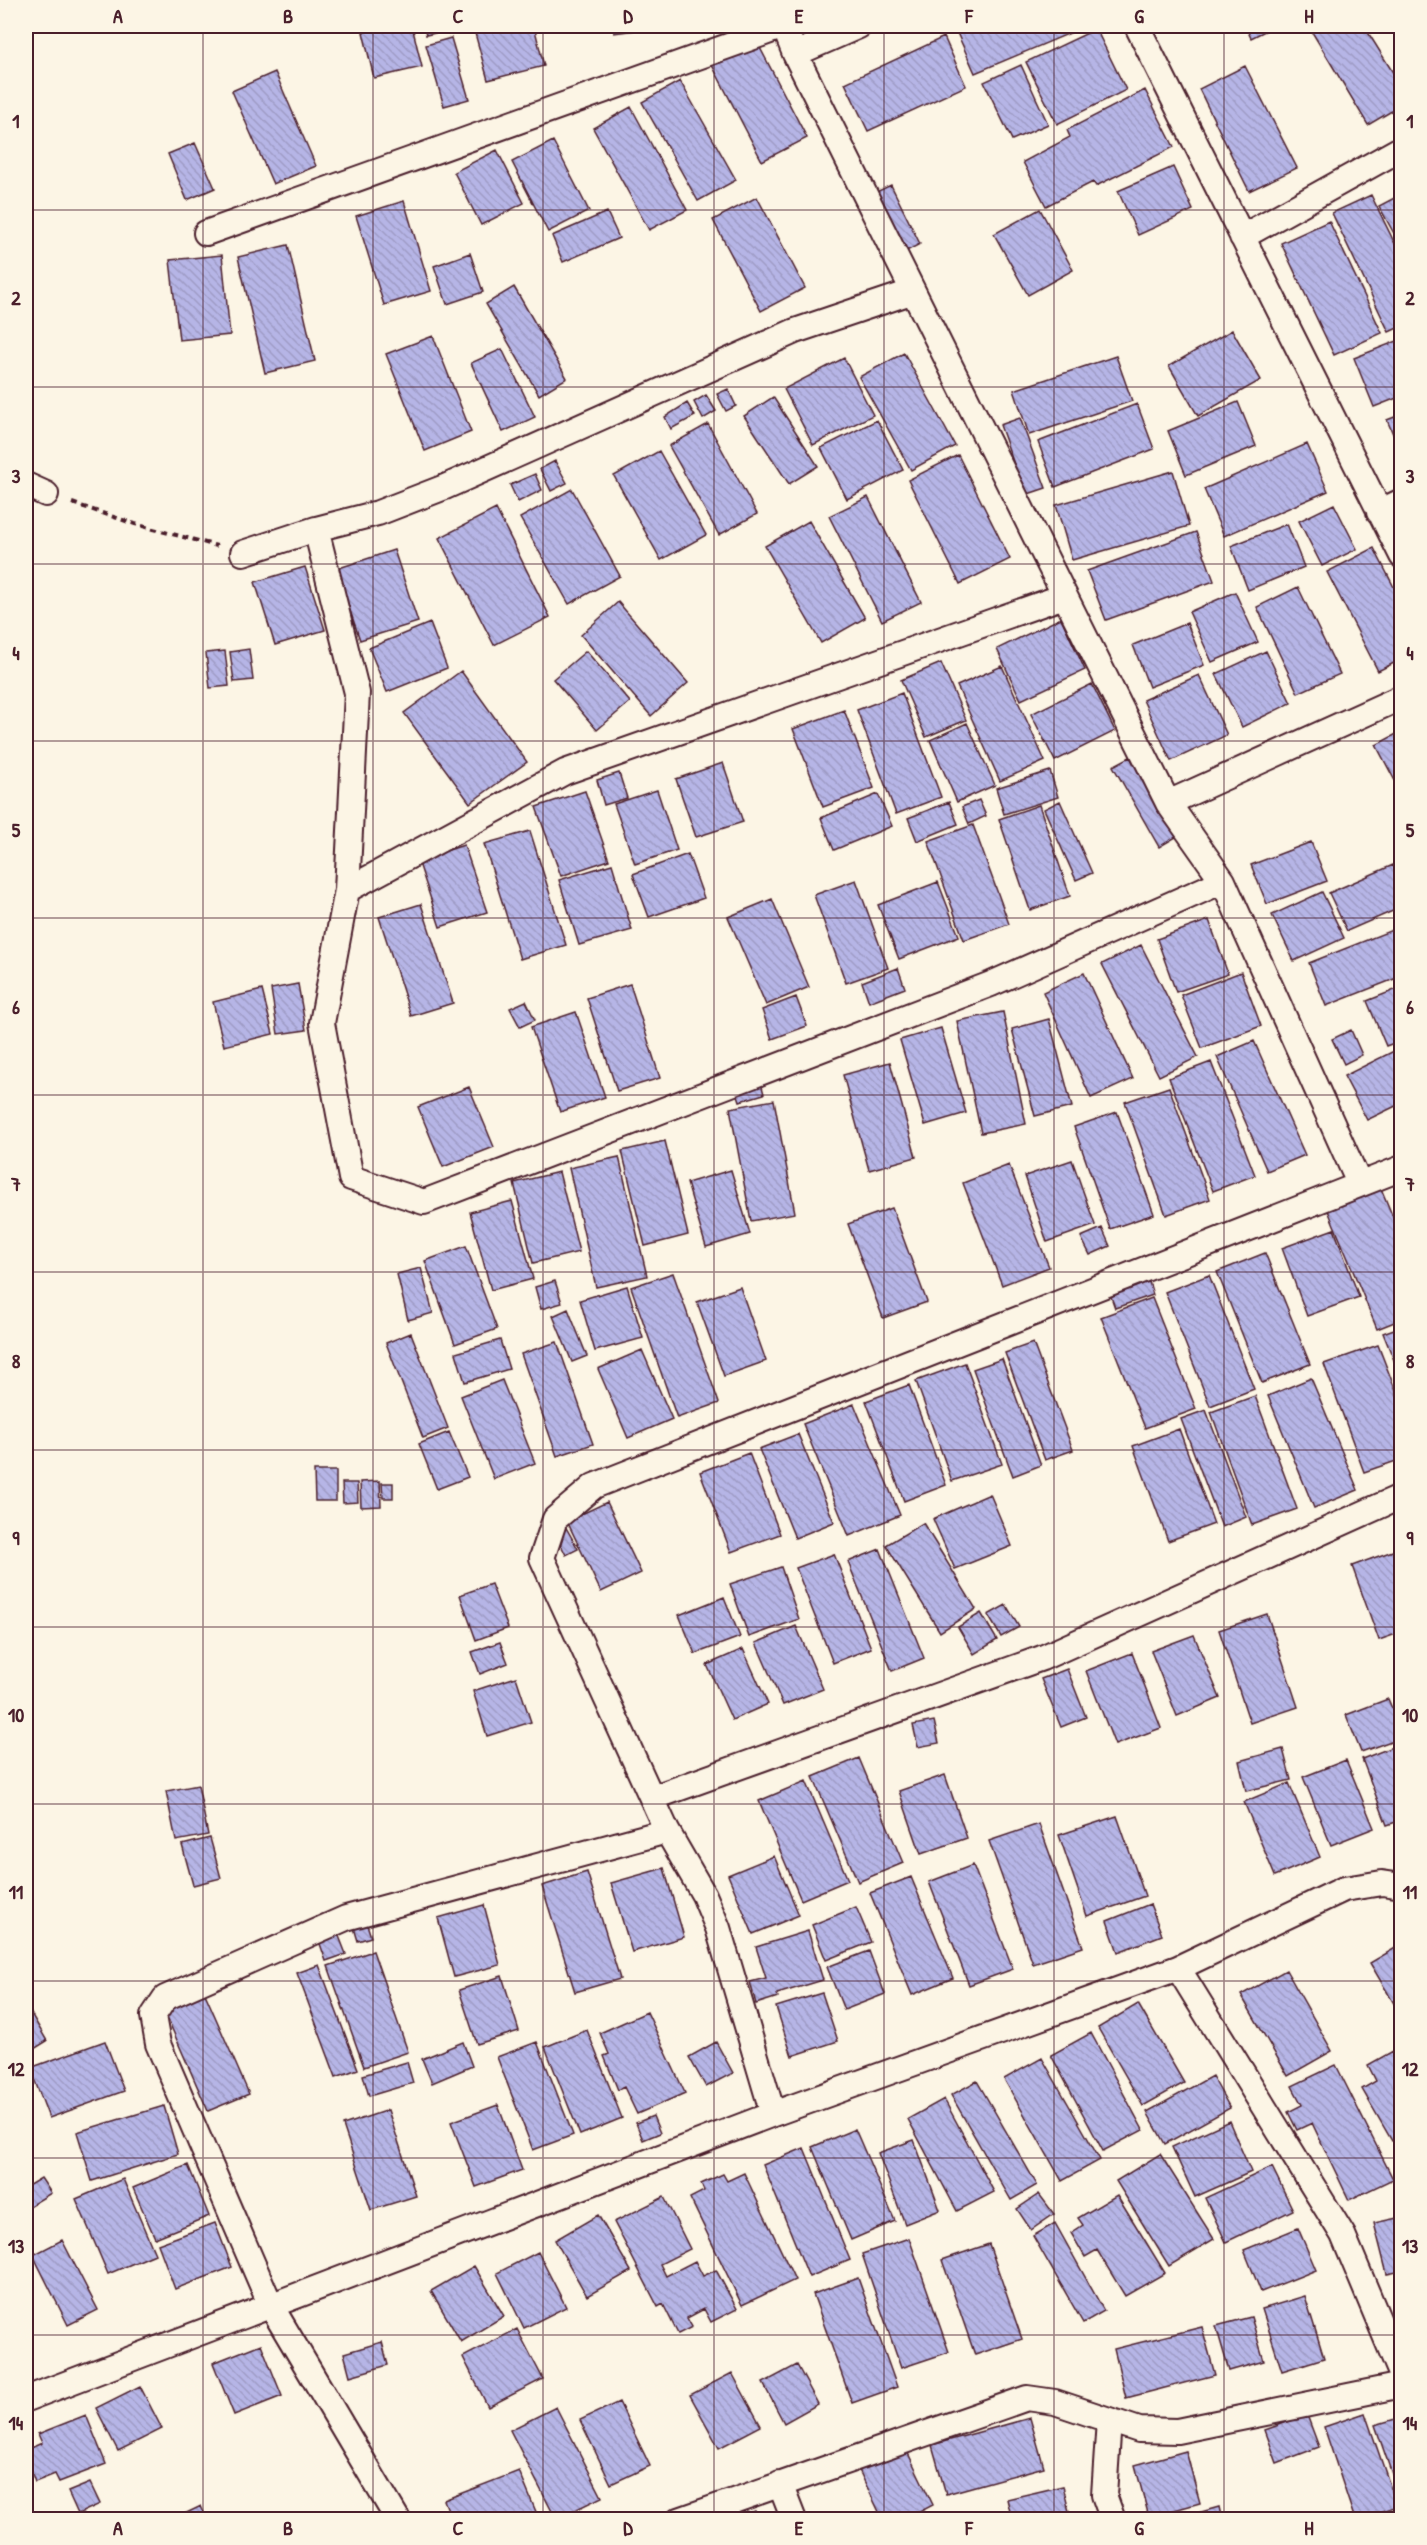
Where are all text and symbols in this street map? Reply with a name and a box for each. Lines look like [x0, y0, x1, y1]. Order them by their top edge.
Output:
text: A [113, 2, 123, 29]
text: B [283, 2, 293, 29]
text: C [453, 2, 464, 29]
text: D [623, 2, 633, 29]
text: E [795, 2, 804, 29]
text: F [964, 2, 974, 29]
text: G [1134, 2, 1144, 29]
text: H [1304, 2, 1314, 29]
text: 1 [12, 107, 20, 134]
text: 1 [1406, 107, 1414, 134]
text: 2 [11, 284, 21, 311]
text: 2 [1405, 284, 1415, 311]
text: 3 [12, 462, 21, 489]
text: 3 [1406, 462, 1415, 489]
text: 4 [12, 639, 20, 666]
text: 4 [1406, 639, 1414, 666]
text: 5 [12, 816, 21, 843]
text: 5 [1406, 816, 1415, 843]
text: 6 [12, 993, 20, 1020]
text: 6 [1406, 993, 1414, 1020]
text: 7 [10, 1170, 21, 1197]
text: 7 [1404, 1170, 1415, 1197]
text: 8 [12, 1347, 21, 1374]
text: 8 [1406, 1347, 1415, 1374]
text: 9 [12, 1524, 20, 1551]
text: 9 [1406, 1524, 1414, 1551]
text: 10 [8, 1701, 24, 1728]
text: 10 [1402, 1701, 1418, 1728]
text: 11 [9, 1878, 23, 1905]
text: 11 [1403, 1878, 1417, 1905]
text: 12 [8, 2055, 25, 2082]
text: 12 [1402, 2055, 1419, 2082]
text: 13 [8, 2232, 24, 2259]
text: 13 [1402, 2232, 1418, 2259]
text: 14 [9, 2409, 24, 2436]
text: 14 [1403, 2409, 1418, 2436]
text: A [113, 2514, 123, 2541]
text: B [283, 2514, 293, 2541]
text: C [453, 2514, 464, 2541]
text: D [623, 2514, 633, 2541]
text: E [795, 2514, 804, 2541]
text: F [964, 2514, 974, 2541]
text: G [1134, 2514, 1144, 2541]
text: H [1304, 2514, 1314, 2541]

